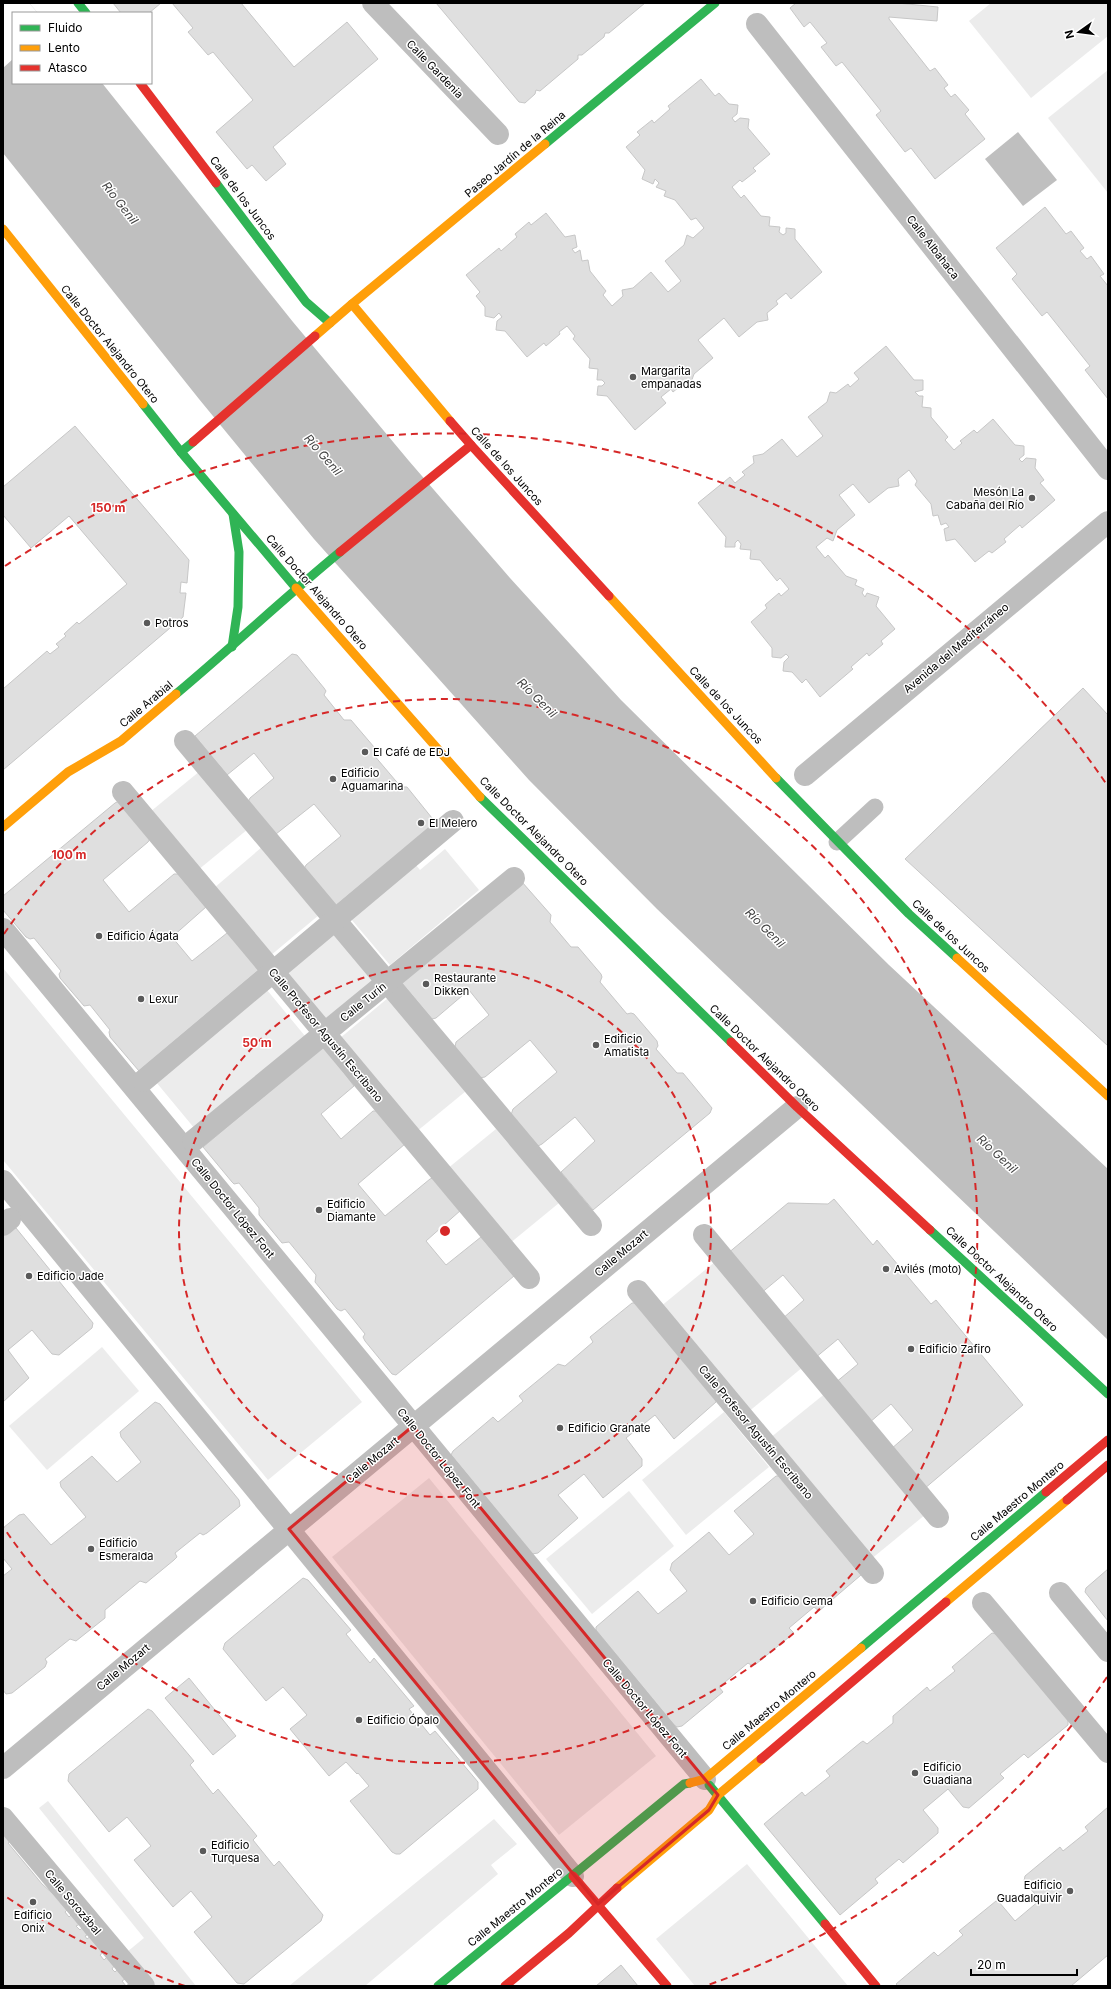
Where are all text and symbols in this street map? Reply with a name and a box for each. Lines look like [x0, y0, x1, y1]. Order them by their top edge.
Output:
legend [12, 12, 152, 84]
north arrow [1059, 12, 1099, 52]
text: Fluido [48, 20, 83, 35]
text: N [1061, 29, 1077, 40]
street label: Calle Gardenia [404, 37, 466, 101]
text: Lento [48, 40, 80, 55]
text: Atasco [48, 60, 87, 75]
street label: Paseo Jardín de la Reina [462, 108, 568, 200]
street label: Calle de los Juncos [207, 153, 279, 243]
water label: Río Genil [99, 178, 142, 227]
street label: Calle Albahaca [904, 212, 962, 282]
street label: Calle Doctor Alejandro Otero [58, 282, 162, 406]
place label: Margarita empanadas [641, 364, 702, 391]
marker: Margarita empanadas [628, 372, 638, 382]
street label: Calle de los Juncos [468, 424, 546, 509]
water label: Río Genil [301, 431, 345, 479]
place label: Mesón La Cabaña del Río [946, 485, 1024, 512]
marker: Mesón La Cabaña del Río [1027, 493, 1037, 503]
text: 150 m [91, 500, 125, 515]
street label: Calle Doctor Alejandro Otero [263, 531, 371, 653]
street label: Avenida del Mediterráneo [901, 600, 1012, 696]
place label: Potros [155, 616, 189, 630]
marker: Potros [142, 618, 152, 628]
street label: Calle de los Juncos [686, 663, 766, 747]
water label: Río Genil [514, 675, 560, 721]
street label: Calle Arabial [117, 678, 175, 730]
place label: El Café de EDJ [373, 745, 450, 759]
marker: El Café de EDJ [360, 747, 370, 757]
place label: Edificio Aguamarina [341, 766, 403, 793]
marker: Edificio Aguamarina [328, 774, 338, 784]
street label: Calle Doctor Alejandro Otero [477, 774, 592, 889]
place label: El Melero [429, 816, 478, 830]
marker: El Melero [416, 818, 426, 828]
text: 100 m [51, 847, 87, 862]
street label: Calle de los Juncos [909, 896, 993, 976]
water label: Río Genil [742, 905, 788, 951]
place label: Edificio Ágata [107, 929, 179, 943]
marker: Edificio Ágata [94, 931, 104, 941]
street label: Calle Profesor Agustín Escribano [266, 965, 386, 1105]
place label: Restaurante Dikken [434, 971, 496, 998]
street label: Calle Turín [337, 979, 389, 1025]
marker: Restaurante Dikken [421, 979, 431, 989]
place label: Lexur [149, 992, 178, 1006]
marker: Lexur [136, 994, 146, 1004]
street label: Calle Doctor Alejandro Otero [707, 1001, 824, 1115]
place label: Edificio Amatista [604, 1032, 649, 1059]
text: 50 m [242, 1035, 272, 1050]
marker: Edificio Amatista [591, 1040, 601, 1050]
water label: Río Genil [974, 1131, 1021, 1176]
street label: Calle Doctor López Font [188, 1155, 278, 1261]
place label: Edificio Diamante [327, 1197, 376, 1224]
marker: Edificio Diamante [314, 1205, 324, 1215]
street label: Calle Doctor Alejandro Otero [943, 1223, 1061, 1335]
centre of rings [438, 1224, 452, 1238]
street label: Calle Mozart [591, 1226, 651, 1279]
place label: Avilés (moto) [894, 1262, 962, 1276]
marker: Avilés (moto) [881, 1264, 891, 1274]
place label: Edificio Jade [37, 1269, 104, 1283]
marker: Edificio Jade [24, 1271, 34, 1281]
place label: Edificio Zafiro [919, 1342, 991, 1356]
marker: Edificio Zafiro [906, 1344, 916, 1354]
street label: Calle Profesor Agustín Escribano [696, 1362, 816, 1502]
street label: Calle Doctor López Font [394, 1405, 484, 1511]
place label: Edificio Granate [568, 1421, 651, 1435]
marker: Edificio Granate [555, 1423, 565, 1433]
street label: Calle Mozart [342, 1433, 402, 1486]
street label: Calle Maestro Montero [967, 1457, 1067, 1544]
place label: Edificio Esmeralda [99, 1536, 153, 1563]
marker: Edificio Esmeralda [86, 1544, 96, 1554]
place label: Edificio Gema [761, 1594, 833, 1608]
marker: Edificio Gema [748, 1596, 758, 1606]
street label: Calle Mozart [93, 1640, 153, 1693]
street label: Calle Doctor López Font [599, 1656, 691, 1761]
street label: Calle Maestro Montero [719, 1666, 819, 1753]
place label: Edificio Ópalo [367, 1713, 439, 1727]
marker: Edificio Ópalo [354, 1715, 364, 1725]
place label: Edificio Guadiana [923, 1760, 972, 1787]
marker: Edificio Guadiana [910, 1768, 920, 1778]
place label: Edificio Turquesa [211, 1838, 259, 1865]
marker: Edificio Turquesa [198, 1846, 208, 1856]
street label: Calle Maestro Montero [465, 1864, 566, 1950]
street label: Calle Sorozábal [42, 1866, 104, 1938]
place label: Edificio Guadalquivir [997, 1878, 1062, 1905]
marker: Edificio Guadalquivir [1065, 1886, 1075, 1896]
marker: Edificio Onix [28, 1897, 38, 1907]
place label: Edificio Onix [14, 1908, 53, 1935]
scale bar [971, 1951, 1077, 1977]
text: 20 m [977, 1957, 1006, 1972]

